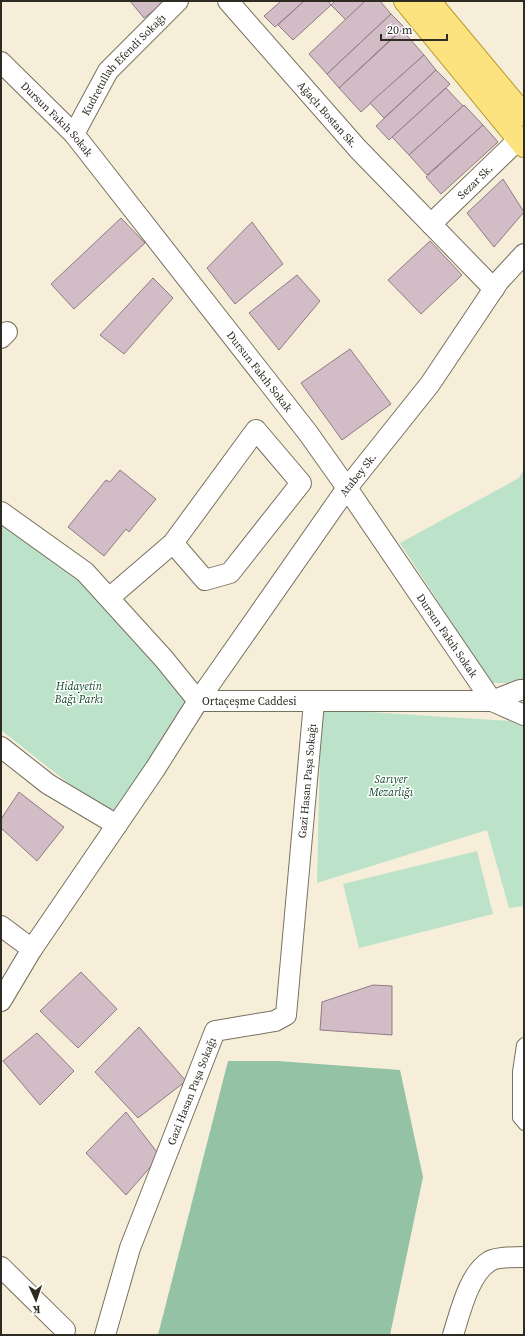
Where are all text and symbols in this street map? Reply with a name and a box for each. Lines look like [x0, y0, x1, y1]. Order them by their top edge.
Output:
street label: Kudretullah Efendi Sokağı [78, 10, 169, 118]
scale bar [381, 16, 447, 42]
text: 20 m [387, 22, 413, 38]
street label: Dursun Fakıh Sokak [18, 78, 97, 160]
street label: Ağaçlı Bostan Sk. [294, 78, 361, 151]
street label: Sezar Sk. [454, 161, 496, 202]
street label: Dursun Fakıh Sokak [224, 328, 297, 416]
street label: Atabey Sk. [336, 450, 379, 499]
street label: Dursun Fakıh Sokak [413, 590, 482, 681]
park label: Hidayetin Bağı Parkı [54, 679, 104, 707]
street label: Ortaçeşme Caddesi [202, 694, 296, 709]
street label: Gazi Hasan Paşa Sokağı [294, 723, 320, 839]
park label: Sarıyer Mezarlığı [368, 772, 414, 800]
street label: Gazi Hasan Paşa Sokağı [164, 1035, 219, 1147]
north arrow [16, 1280, 56, 1320]
text: K [32, 1302, 41, 1317]

